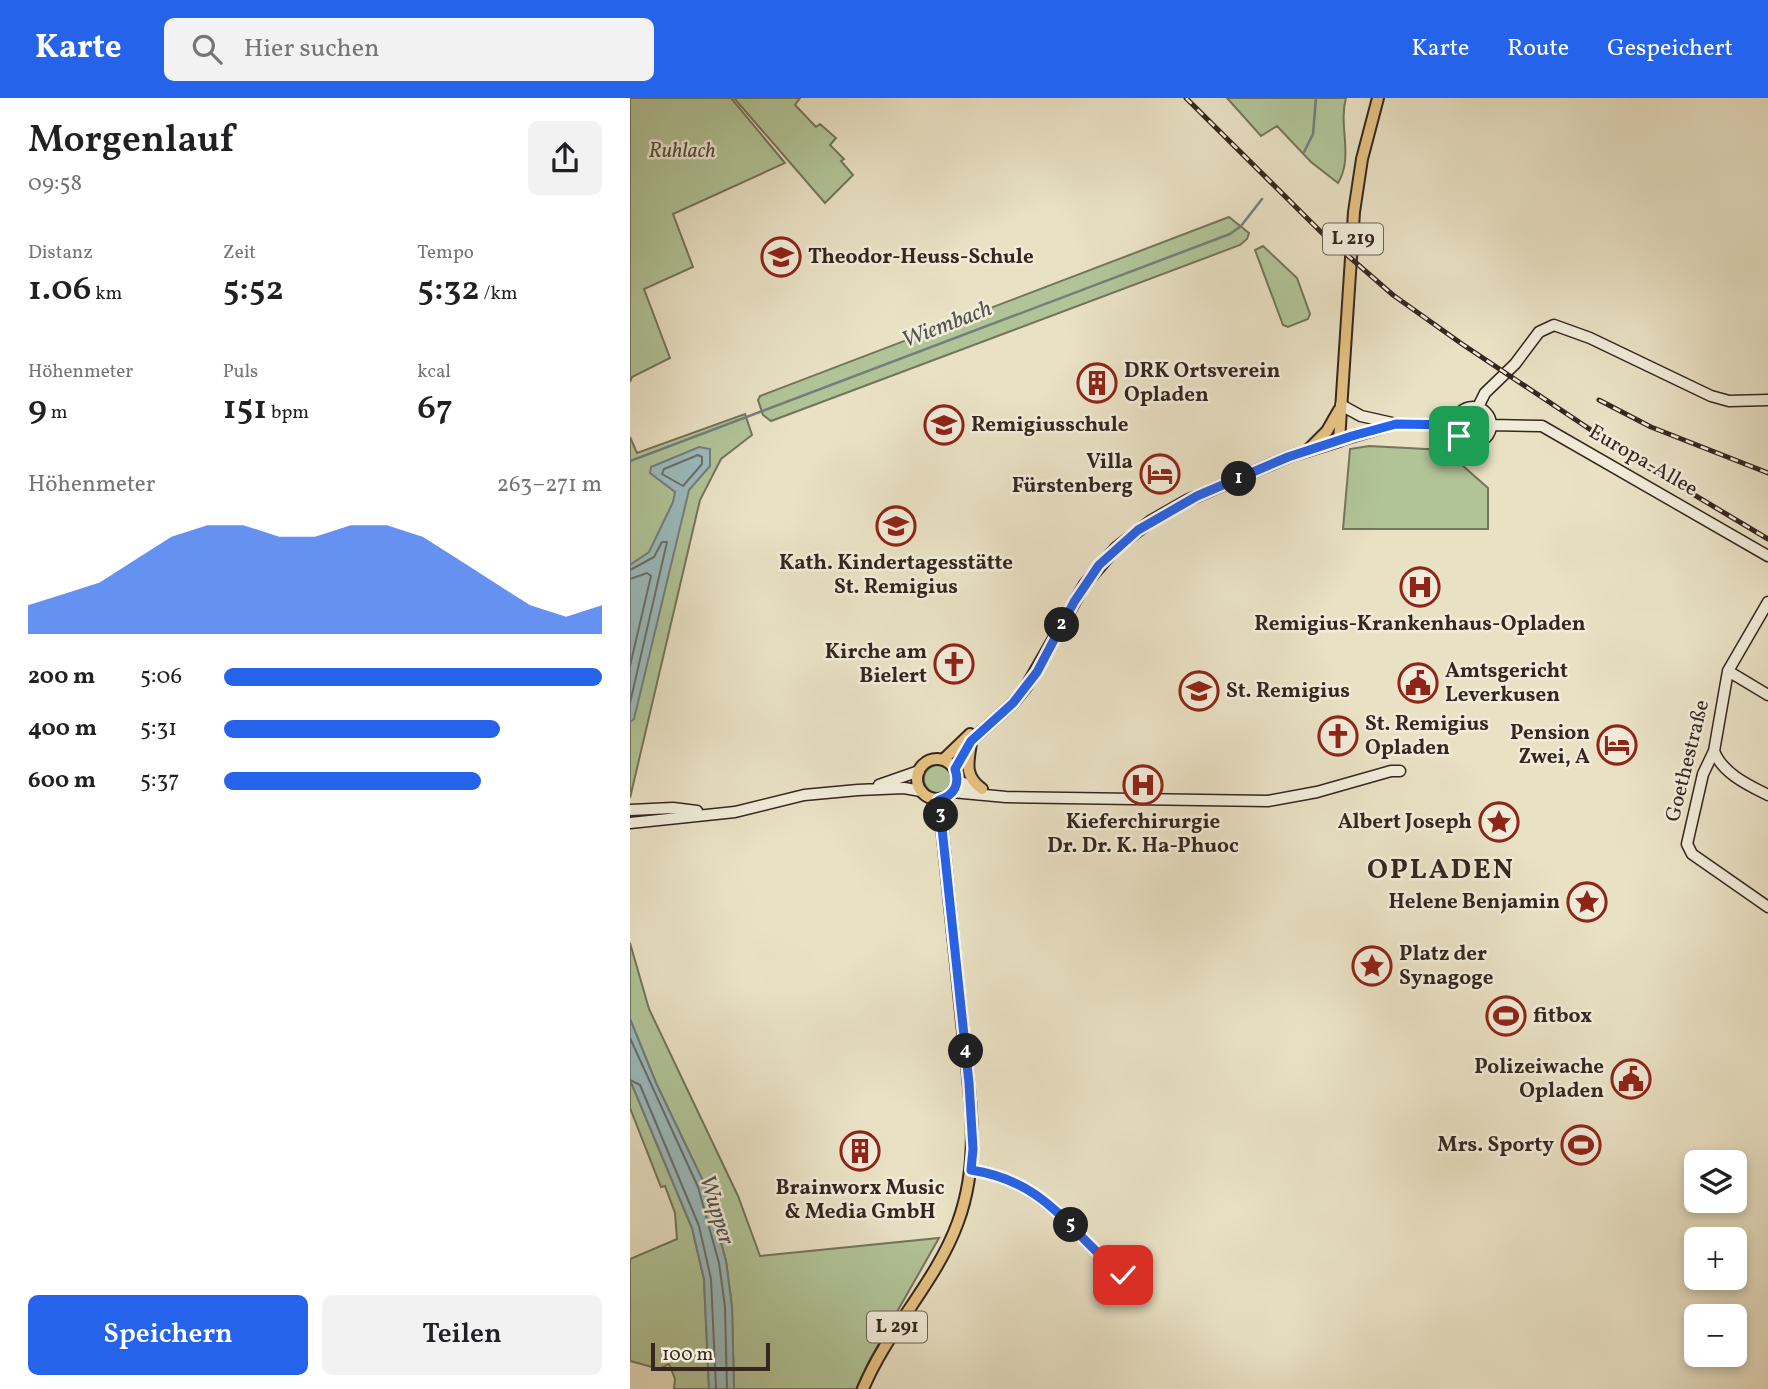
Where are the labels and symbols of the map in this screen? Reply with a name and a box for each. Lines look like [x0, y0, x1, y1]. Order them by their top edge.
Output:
park label: Ruhlach [648, 137, 716, 166]
road number: L 219 [1323, 223, 1383, 254]
school or university icon: Theodor-Heuss-Schule [760, 236, 802, 278]
place label: Theodor-Heuss-Schule [808, 243, 1034, 272]
water label: Wiembach [897, 293, 997, 357]
place label: DRK Ortsverein Opladen [1124, 357, 1281, 410]
building icon: DRK Ortsverein Opladen [1076, 362, 1118, 404]
school or university icon: Remigiusschule [923, 404, 965, 446]
pin [1429, 406, 1489, 466]
place label: Remigiusschule [971, 411, 1129, 440]
street label: Europa-Allee [1583, 418, 1703, 504]
place label: Villa Fürstenberg [1012, 448, 1133, 501]
hotel icon: Villa Fürstenberg [1139, 453, 1181, 495]
pin: 1 [1222, 462, 1256, 496]
school or university icon: Kath. Kindertagesstätte St. Remigius [875, 505, 917, 547]
place label: Kath. Kindertagesstätte St. Remigius [779, 549, 1013, 602]
hospital icon: Remigius-Krankenhaus-Opladen [1399, 566, 1441, 608]
pin: 2 [1044, 608, 1080, 642]
place label: Remigius-Krankenhaus-Opladen [1254, 610, 1586, 639]
place label: Kirche am Bielert [825, 638, 927, 691]
church icon: Kirche am Bielert [933, 643, 975, 685]
place label: Amtsgericht Leverkusen [1445, 657, 1568, 710]
public building icon: Amtsgericht Leverkusen [1397, 662, 1439, 704]
school or university icon: St. Remigius [1178, 670, 1220, 712]
place label: St. Remigius [1226, 677, 1350, 706]
street label: Goethestraße [1659, 697, 1717, 825]
place label: St. Remigius Opladen [1365, 710, 1489, 763]
church icon: St. Remigius Opladen [1317, 715, 1359, 757]
place label: Pension Zwei, A [1510, 719, 1590, 772]
hotel icon: Pension Zwei, A [1596, 724, 1638, 766]
hospital icon: Kieferchirurgie Dr. Dr. K. Ha-Phuoc [1122, 764, 1164, 806]
pin: 3 [924, 798, 958, 832]
place icon: Albert Joseph [1478, 801, 1520, 843]
place label: Kieferchirurgie Dr. Dr. K. Ha-Phuoc [1047, 808, 1239, 861]
place label: Albert Joseph [1338, 808, 1472, 837]
district label: OPLADEN [1367, 851, 1515, 890]
place icon: Helene Benjamin [1566, 881, 1608, 923]
place label: Helene Benjamin [1388, 888, 1560, 917]
place label: Platz der Synagoge [1399, 940, 1494, 993]
place icon: Platz der Synagoge [1351, 945, 1393, 987]
sports icon: fitbox [1485, 995, 1527, 1037]
place label: fitbox [1533, 1002, 1592, 1031]
pin: 4 [948, 1034, 984, 1068]
place label: Polizeiwache Opladen [1474, 1053, 1604, 1106]
public building icon: Polizeiwache Opladen [1610, 1058, 1652, 1100]
sports icon: Mrs. Sporty [1560, 1124, 1602, 1166]
building icon: Brainworx Music & Media GmbH [839, 1130, 881, 1172]
place label: Mrs. Sporty [1437, 1131, 1554, 1160]
water label: Wupper [690, 1171, 742, 1249]
place label: Brainworx Music & Media GmbH [776, 1174, 945, 1227]
pin: 5 [1054, 1208, 1088, 1242]
pin [1093, 1245, 1153, 1305]
road number: L 291 [867, 1312, 927, 1343]
scale bar [651, 1340, 770, 1372]

